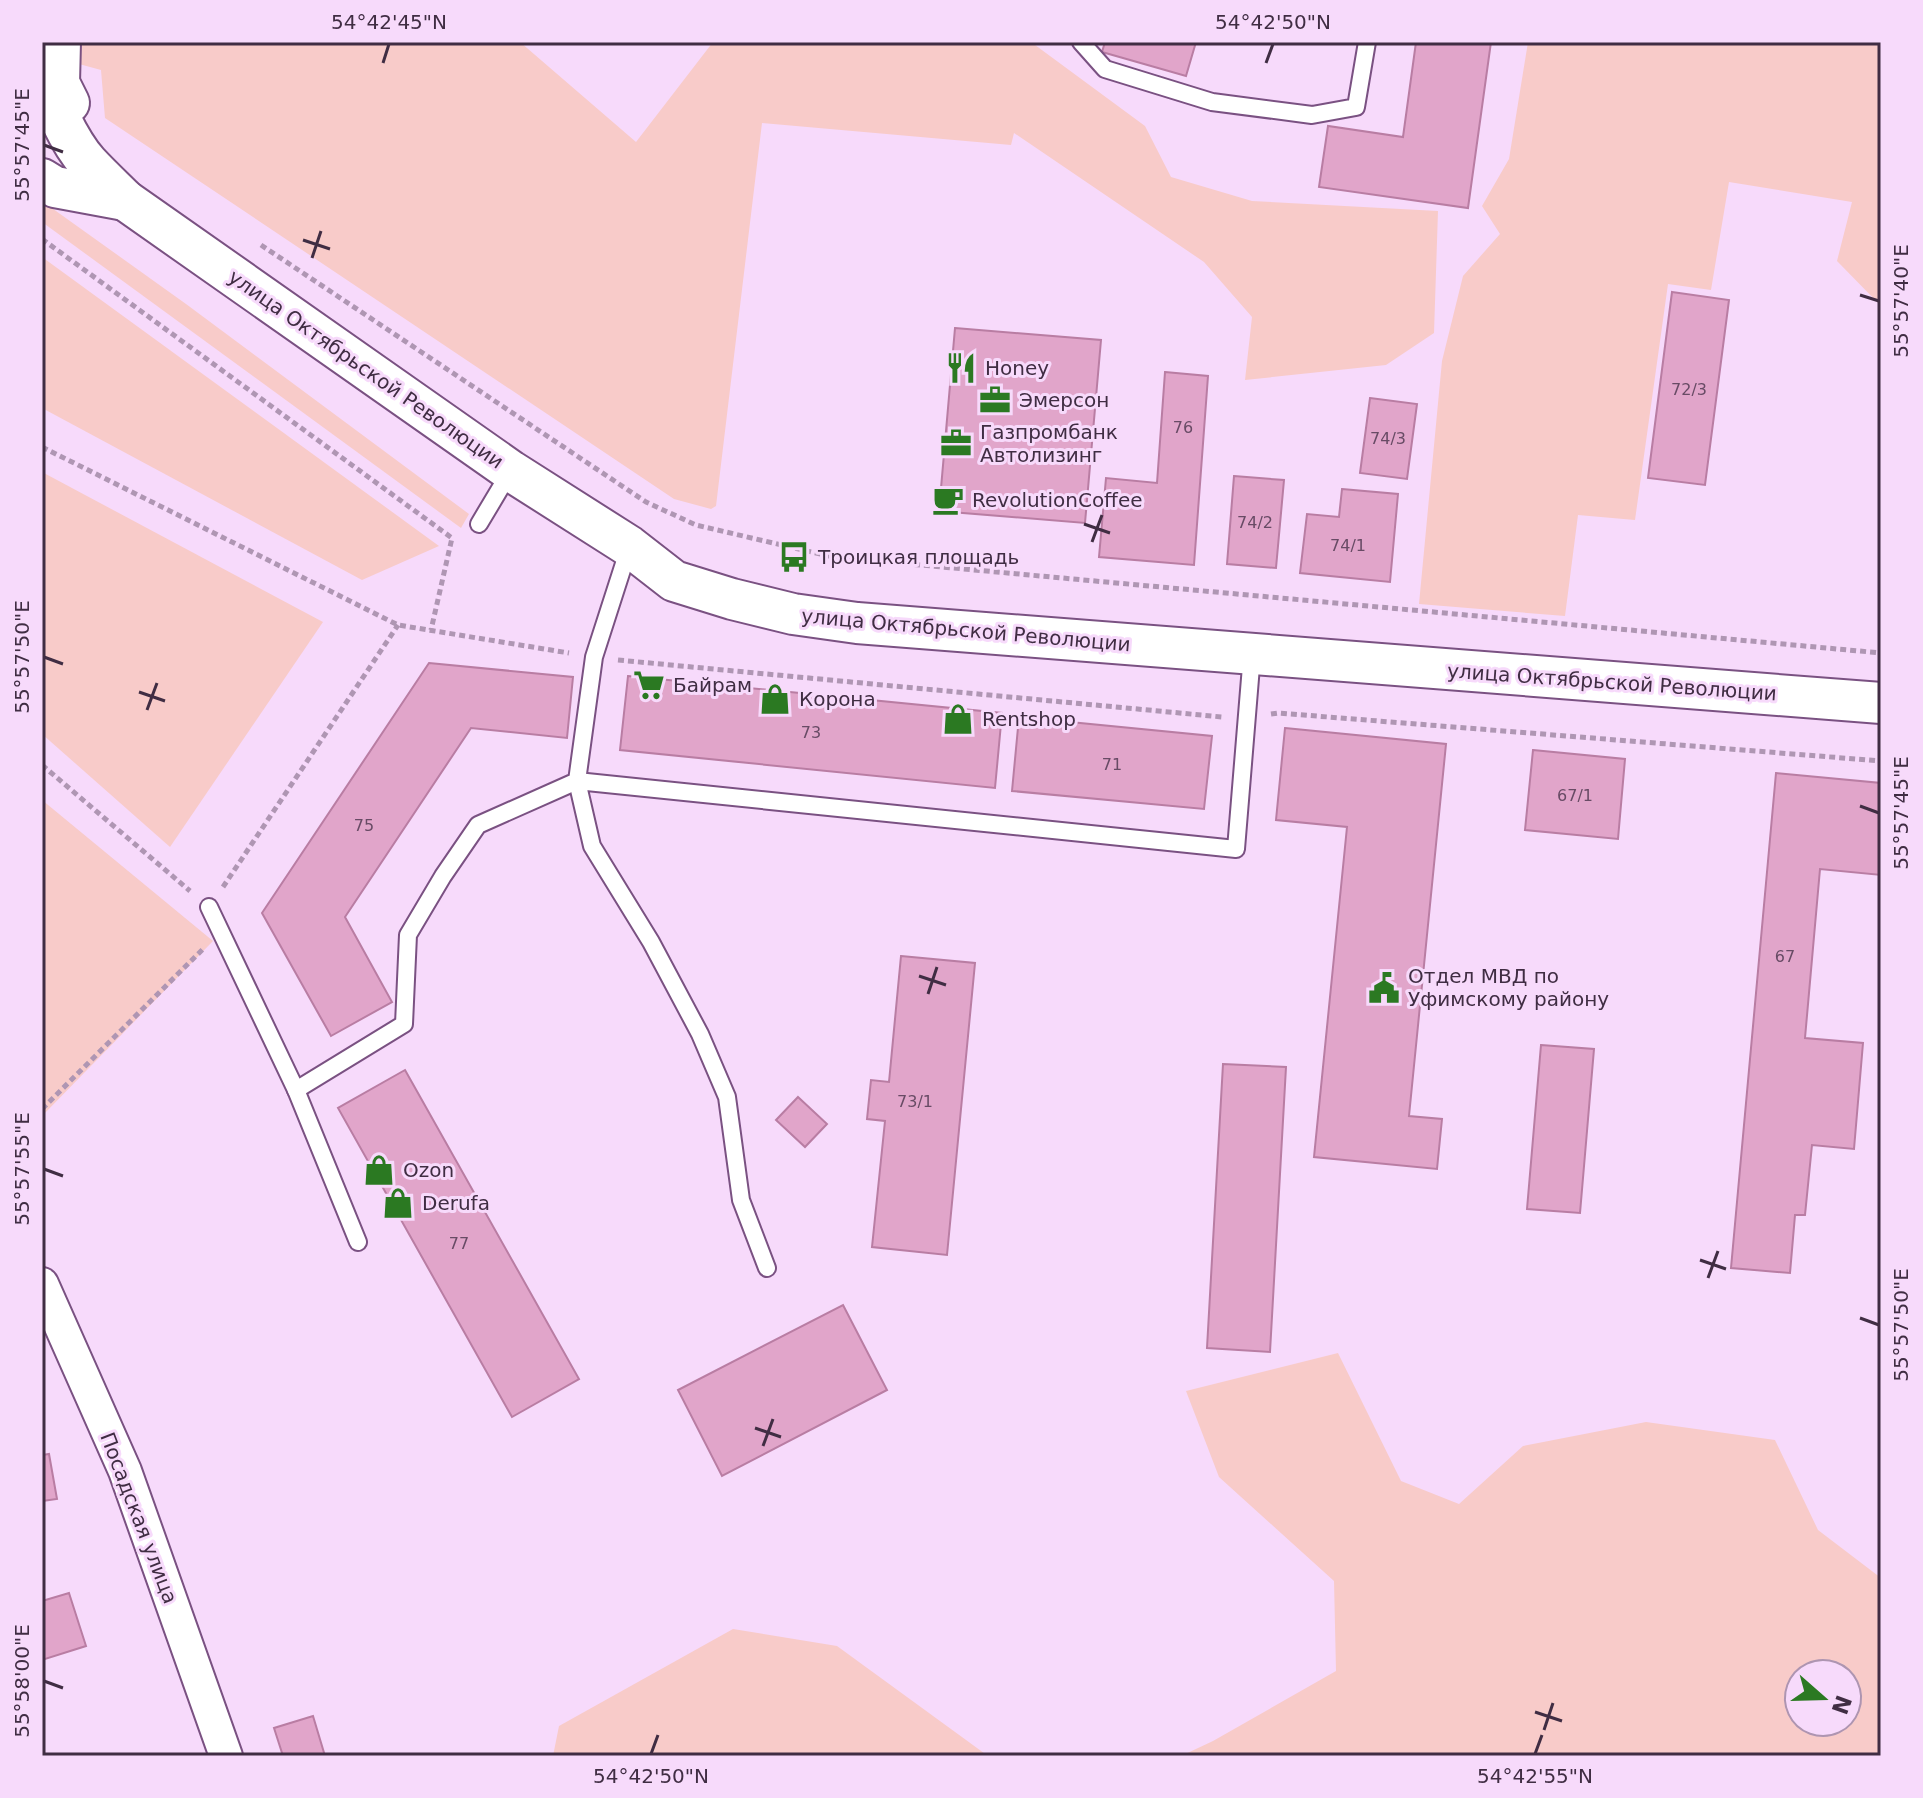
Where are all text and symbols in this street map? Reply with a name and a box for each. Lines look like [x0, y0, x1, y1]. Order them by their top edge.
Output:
text: 54°42'45"N [331, 10, 447, 34]
text: 54°42'50"N [1215, 10, 1331, 34]
text: 55°57'45"E [10, 88, 34, 202]
text: 55°57'40"E [1889, 244, 1913, 358]
street label: улица Октябрьской Революции [224, 264, 508, 474]
restaurant icon: Honey [944, 351, 978, 385]
place label: Honey [985, 356, 1049, 380]
house number: 72/3 [1671, 380, 1707, 399]
office icon: Эмерсон [978, 383, 1012, 417]
place label: Эмерсон [1019, 388, 1109, 412]
house number: 76 [1173, 418, 1193, 437]
place label: Газпромбанк Автолизинг [980, 420, 1118, 467]
office icon: Газпромбанк Автолизинг [939, 426, 973, 460]
house number: 74/3 [1370, 429, 1406, 448]
cafe icon: RevolutionCoffee [931, 483, 965, 517]
place label: RevolutionCoffee [972, 488, 1143, 512]
house number: 74/2 [1237, 513, 1273, 532]
house number: 74/1 [1330, 536, 1366, 555]
bus stop icon: Троицкая площадь [777, 540, 811, 574]
place label: Троицкая площадь [817, 545, 1019, 569]
text: 55°57'50"E [10, 600, 34, 714]
street label: улица Октябрьской Революции [800, 604, 1132, 656]
street label: улица Октябрьской Революции [1446, 659, 1778, 705]
supermarket icon: Байрам [632, 668, 666, 702]
place label: Байрам [673, 673, 752, 697]
shop icon: Корона [758, 682, 792, 716]
place label: Корона [799, 687, 876, 711]
shop icon: Rentshop [941, 702, 975, 736]
place label: Rentshop [982, 707, 1076, 731]
house number: 73 [801, 723, 821, 742]
house number: 71 [1102, 755, 1122, 774]
text: 55°57'45"E [1889, 756, 1913, 870]
house number: 67/1 [1557, 786, 1593, 805]
house number: 75 [354, 816, 374, 835]
house number: 67 [1775, 947, 1795, 966]
place label: Отдел МВД по Уфимскому району [1408, 964, 1609, 1011]
public building icon: Отдел МВД по Уфимскому району [1367, 971, 1401, 1005]
house number: 73/1 [897, 1092, 933, 1111]
text: 55°57'55"E [10, 1112, 34, 1226]
shop icon: Ozon [362, 1153, 396, 1187]
place label: Ozon [403, 1158, 454, 1182]
shop icon: Derufa [381, 1186, 415, 1220]
place label: Derufa [422, 1191, 490, 1215]
house number: 77 [449, 1234, 469, 1253]
text: 55°57'50"E [1889, 1268, 1913, 1382]
street label: Посадская улица [95, 1429, 183, 1607]
text: 55°58'00"E [10, 1624, 34, 1738]
north arrow [1783, 1658, 1863, 1738]
text: N [1826, 1692, 1856, 1718]
text: 54°42'50"N [593, 1764, 709, 1788]
text: 54°42'55"N [1477, 1764, 1593, 1788]

